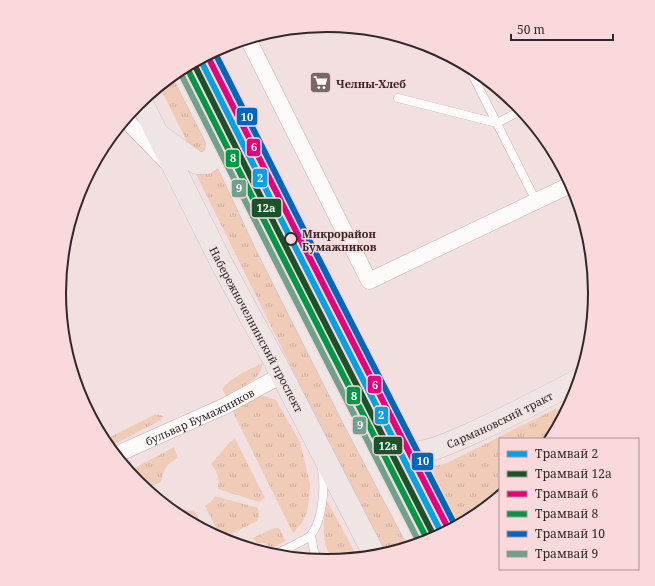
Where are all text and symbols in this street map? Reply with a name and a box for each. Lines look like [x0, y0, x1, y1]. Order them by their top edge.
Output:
scale bar [511, 16, 613, 42]
text: 50 m [517, 21, 545, 38]
supermarket icon: Челны-Хлеб [307, 70, 333, 96]
place label: Челны-Хлеб [336, 76, 406, 91]
line badge: 10 [236, 107, 258, 126]
text: 10 [241, 109, 253, 124]
line badge: 6 [246, 138, 261, 157]
text: 6 [251, 139, 257, 154]
line badge: 8 [225, 149, 240, 168]
text: 8 [230, 150, 236, 165]
line badge: 2 [252, 168, 268, 188]
text: 2 [257, 170, 263, 185]
line badge: 9 [231, 179, 247, 198]
text: 9 [236, 180, 242, 195]
line badge: 12а [251, 198, 282, 218]
text: 12а [257, 200, 276, 215]
place label: Микрорайон Бумажников [302, 226, 377, 254]
marker: Микрорайон Бумажников [284, 232, 298, 246]
street label: Набережночелнинский проспект [207, 244, 307, 415]
line badge: 6 [367, 375, 382, 394]
text: 6 [372, 377, 378, 392]
street label: бульвар Бумажников [143, 384, 257, 448]
line badge: 8 [346, 386, 361, 405]
street label: Сармановский тракт [444, 387, 555, 451]
text: 8 [351, 388, 357, 403]
line badge: 2 [374, 406, 389, 425]
text: 2 [378, 407, 384, 422]
line badge: 9 [352, 416, 367, 435]
text: 9 [357, 417, 363, 432]
line badge: 12а [373, 436, 403, 455]
text: 12а [379, 438, 398, 453]
legend [499, 438, 639, 570]
text: Трамвай 2 [535, 445, 598, 462]
line badge: 10 [411, 452, 434, 471]
text: 10 [417, 453, 429, 468]
text: Трамвай 12а [535, 465, 612, 482]
text: Трамвай 6 [535, 485, 599, 502]
text: Трамвай 8 [535, 505, 599, 522]
text: Трамвай 10 [535, 525, 605, 542]
text: Трамвай 9 [535, 545, 598, 562]

